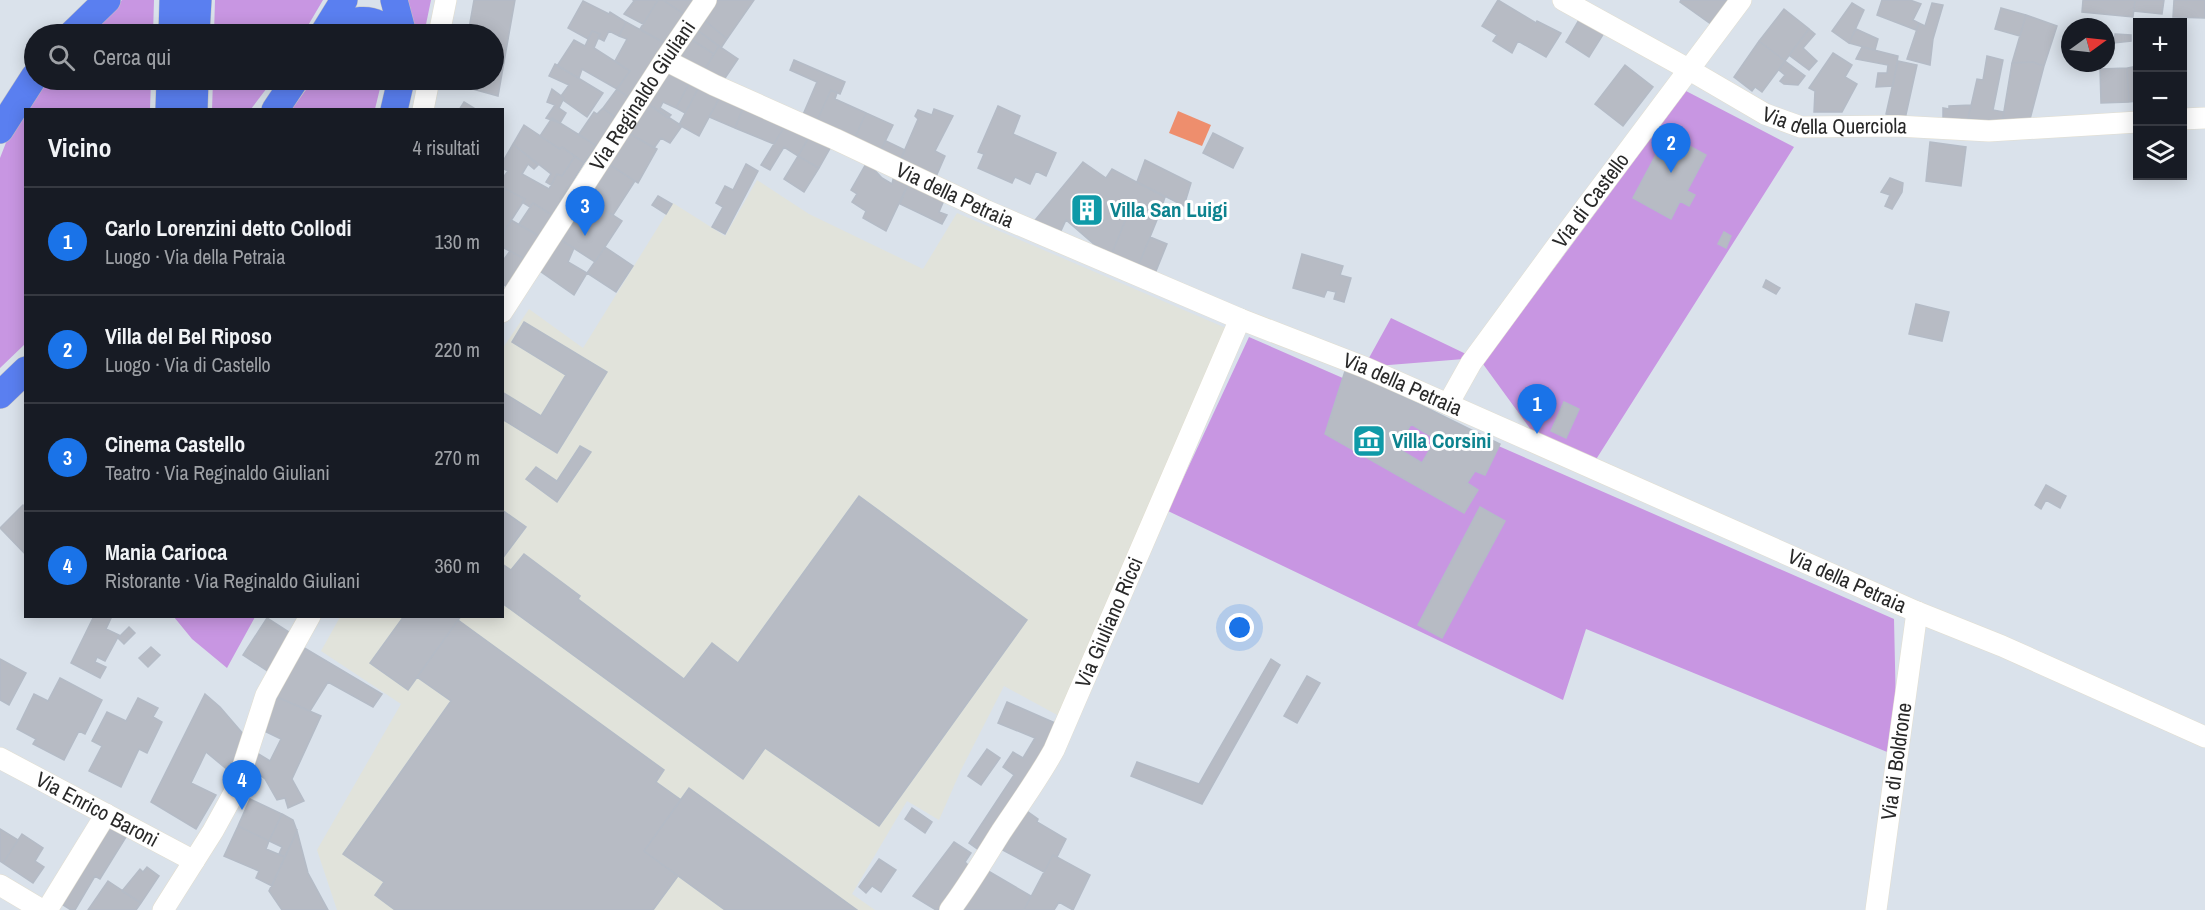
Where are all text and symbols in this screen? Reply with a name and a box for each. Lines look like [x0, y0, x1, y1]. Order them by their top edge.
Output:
street label: Via Reginaldo Giuliani [582, 14, 702, 176]
north arrow [2061, 18, 2115, 72]
map controls [2133, 18, 2187, 180]
button: + [2133, 18, 2187, 72]
search box [24, 24, 504, 90]
icon: search [45, 41, 78, 74]
text: Cerca qui [93, 42, 171, 72]
button: − [2133, 72, 2187, 126]
street label: Via della Querciola [1758, 99, 1908, 141]
pin: 2 [1652, 124, 1690, 173]
button: layers [2133, 126, 2187, 180]
text: Vicino [48, 130, 112, 165]
text: 4 risultati [413, 134, 480, 161]
street label: Via di Castello [1545, 147, 1636, 254]
street label: Via della Petraia [891, 155, 1019, 235]
pin: 3 [566, 186, 604, 236]
building icon: Villa San Luigi [1069, 192, 1105, 228]
place label: Villa San Luigi [1110, 195, 1227, 224]
text: Carlo Lorenzini detto Collodi [105, 213, 352, 243]
text: 1 [63, 228, 72, 255]
text: 130 m [434, 228, 480, 255]
text: Luogo · Via della Petraia [105, 243, 285, 270]
text: Villa del Bel Riposo [105, 321, 272, 351]
text: 2 [63, 336, 72, 363]
text: 220 m [434, 336, 480, 363]
street label: Via della Petraia [1339, 345, 1467, 423]
text: Luogo · Via di Castello [105, 351, 271, 378]
pin: 1 [1518, 384, 1556, 434]
museum icon: Villa Corsini [1351, 423, 1387, 459]
place label: Villa Corsini [1392, 426, 1491, 455]
text: Cinema Castello [105, 429, 245, 459]
text: 3 [63, 444, 72, 471]
text: 270 m [434, 444, 480, 471]
text: Teatro · Via Reginaldo Giuliani [105, 459, 330, 486]
text: Mania Carioca [105, 537, 227, 567]
street label: Via della Petraia [1783, 542, 1912, 620]
text: 4 [63, 552, 72, 579]
text: 360 m [434, 552, 480, 579]
street label: Via Giuliano Ricci [1068, 552, 1150, 692]
text: Ristorante · Via Reginaldo Giuliani [105, 567, 360, 594]
your location [1225, 613, 1254, 642]
street label: Via di Boldrone [1874, 701, 1918, 822]
pin: 4 [222, 760, 262, 810]
street label: Via Enrico Baroni [31, 765, 164, 854]

